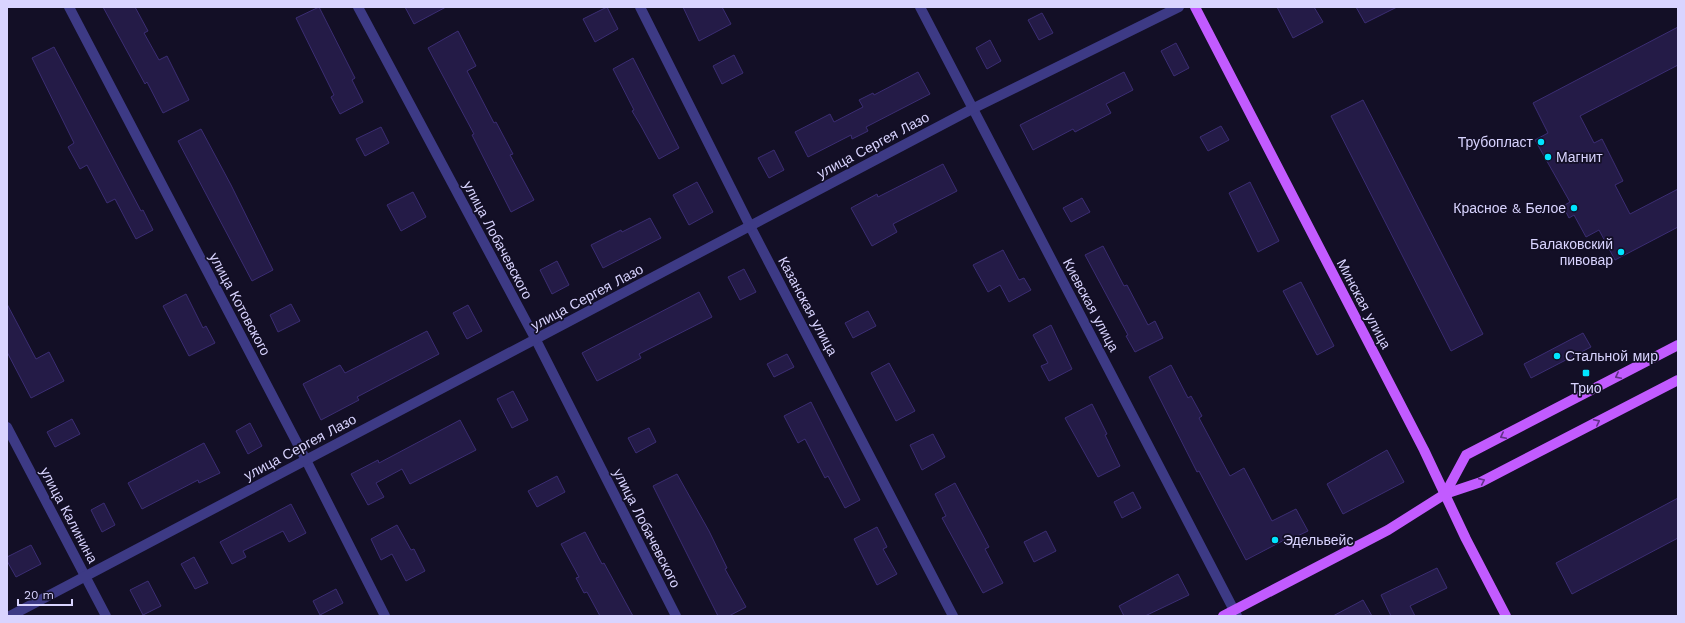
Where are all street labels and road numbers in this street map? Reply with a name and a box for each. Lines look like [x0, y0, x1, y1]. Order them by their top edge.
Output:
street label: улица Сергея Лазо [814, 109, 932, 181]
street label: улица Лобачевского [460, 178, 536, 302]
street label: улица Котовского [206, 250, 274, 358]
street label: Казанская улица [775, 254, 841, 358]
street label: Киевская улица [1060, 256, 1122, 354]
street label: Минская улица [1334, 256, 1394, 352]
street label: улица Сергея Лазо [528, 261, 646, 333]
street label: улица Сергея Лазо [241, 411, 359, 483]
street label: улица Калинина [37, 464, 101, 566]
street label: улица Лобачевского [610, 466, 684, 590]

